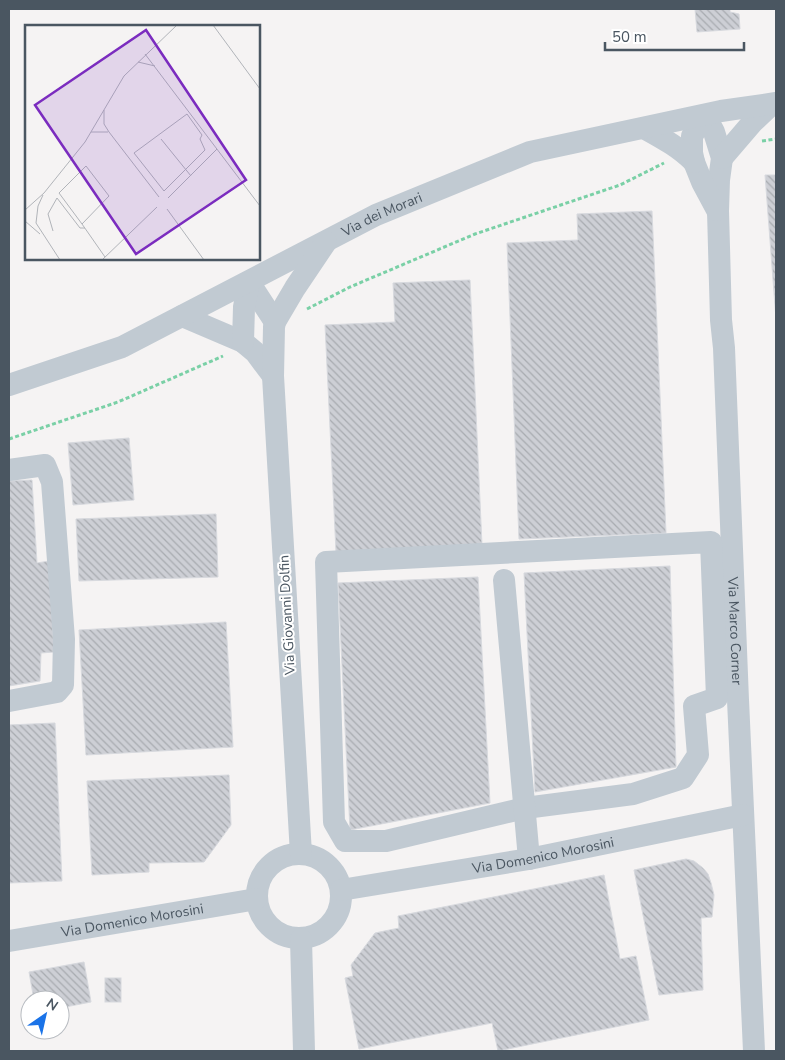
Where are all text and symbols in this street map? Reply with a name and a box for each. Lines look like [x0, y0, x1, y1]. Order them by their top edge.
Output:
scale bar [605, 20, 744, 52]
inset map [25, 25, 260, 260]
text: 50 m [612, 27, 647, 47]
street label: Via dei Morari [337, 188, 425, 241]
street label: Via Giovanni Dolfin [274, 554, 300, 677]
street label: Via Marco Corner [724, 575, 747, 685]
street label: Via Domenico Morosini [470, 832, 616, 878]
street label: Via Domenico Morosini [59, 899, 205, 942]
north arrow [20, 990, 70, 1040]
text: N [42, 994, 62, 1015]

